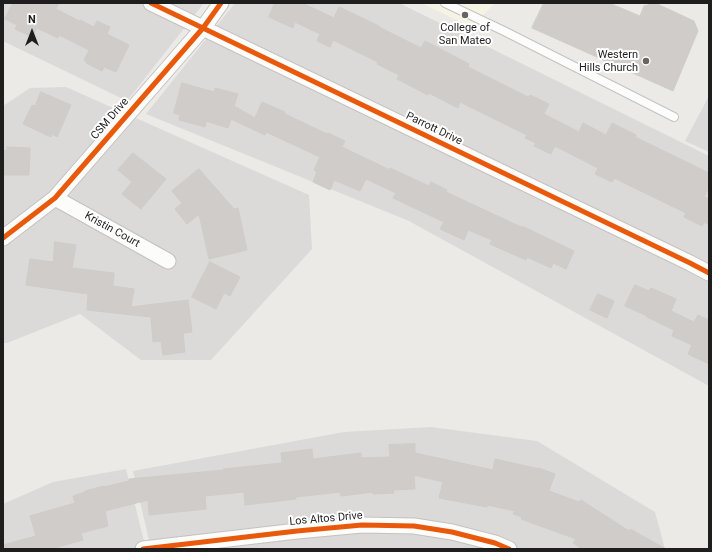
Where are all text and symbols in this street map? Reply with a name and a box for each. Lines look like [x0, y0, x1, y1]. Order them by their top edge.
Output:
marker: College of San Mateo [460, 10, 470, 20]
north arrow [12, 12, 52, 52]
text: N [28, 13, 36, 26]
place label: College of San Mateo [439, 21, 491, 47]
place label: Western Hills Church [579, 48, 638, 74]
marker: Western Hills Church [641, 56, 651, 66]
street label: CSM Drive [88, 96, 132, 142]
street label: Parrott Drive [404, 110, 464, 148]
street label: Kristin Court [82, 209, 142, 251]
street label: Los Altos Drive [289, 509, 363, 529]

